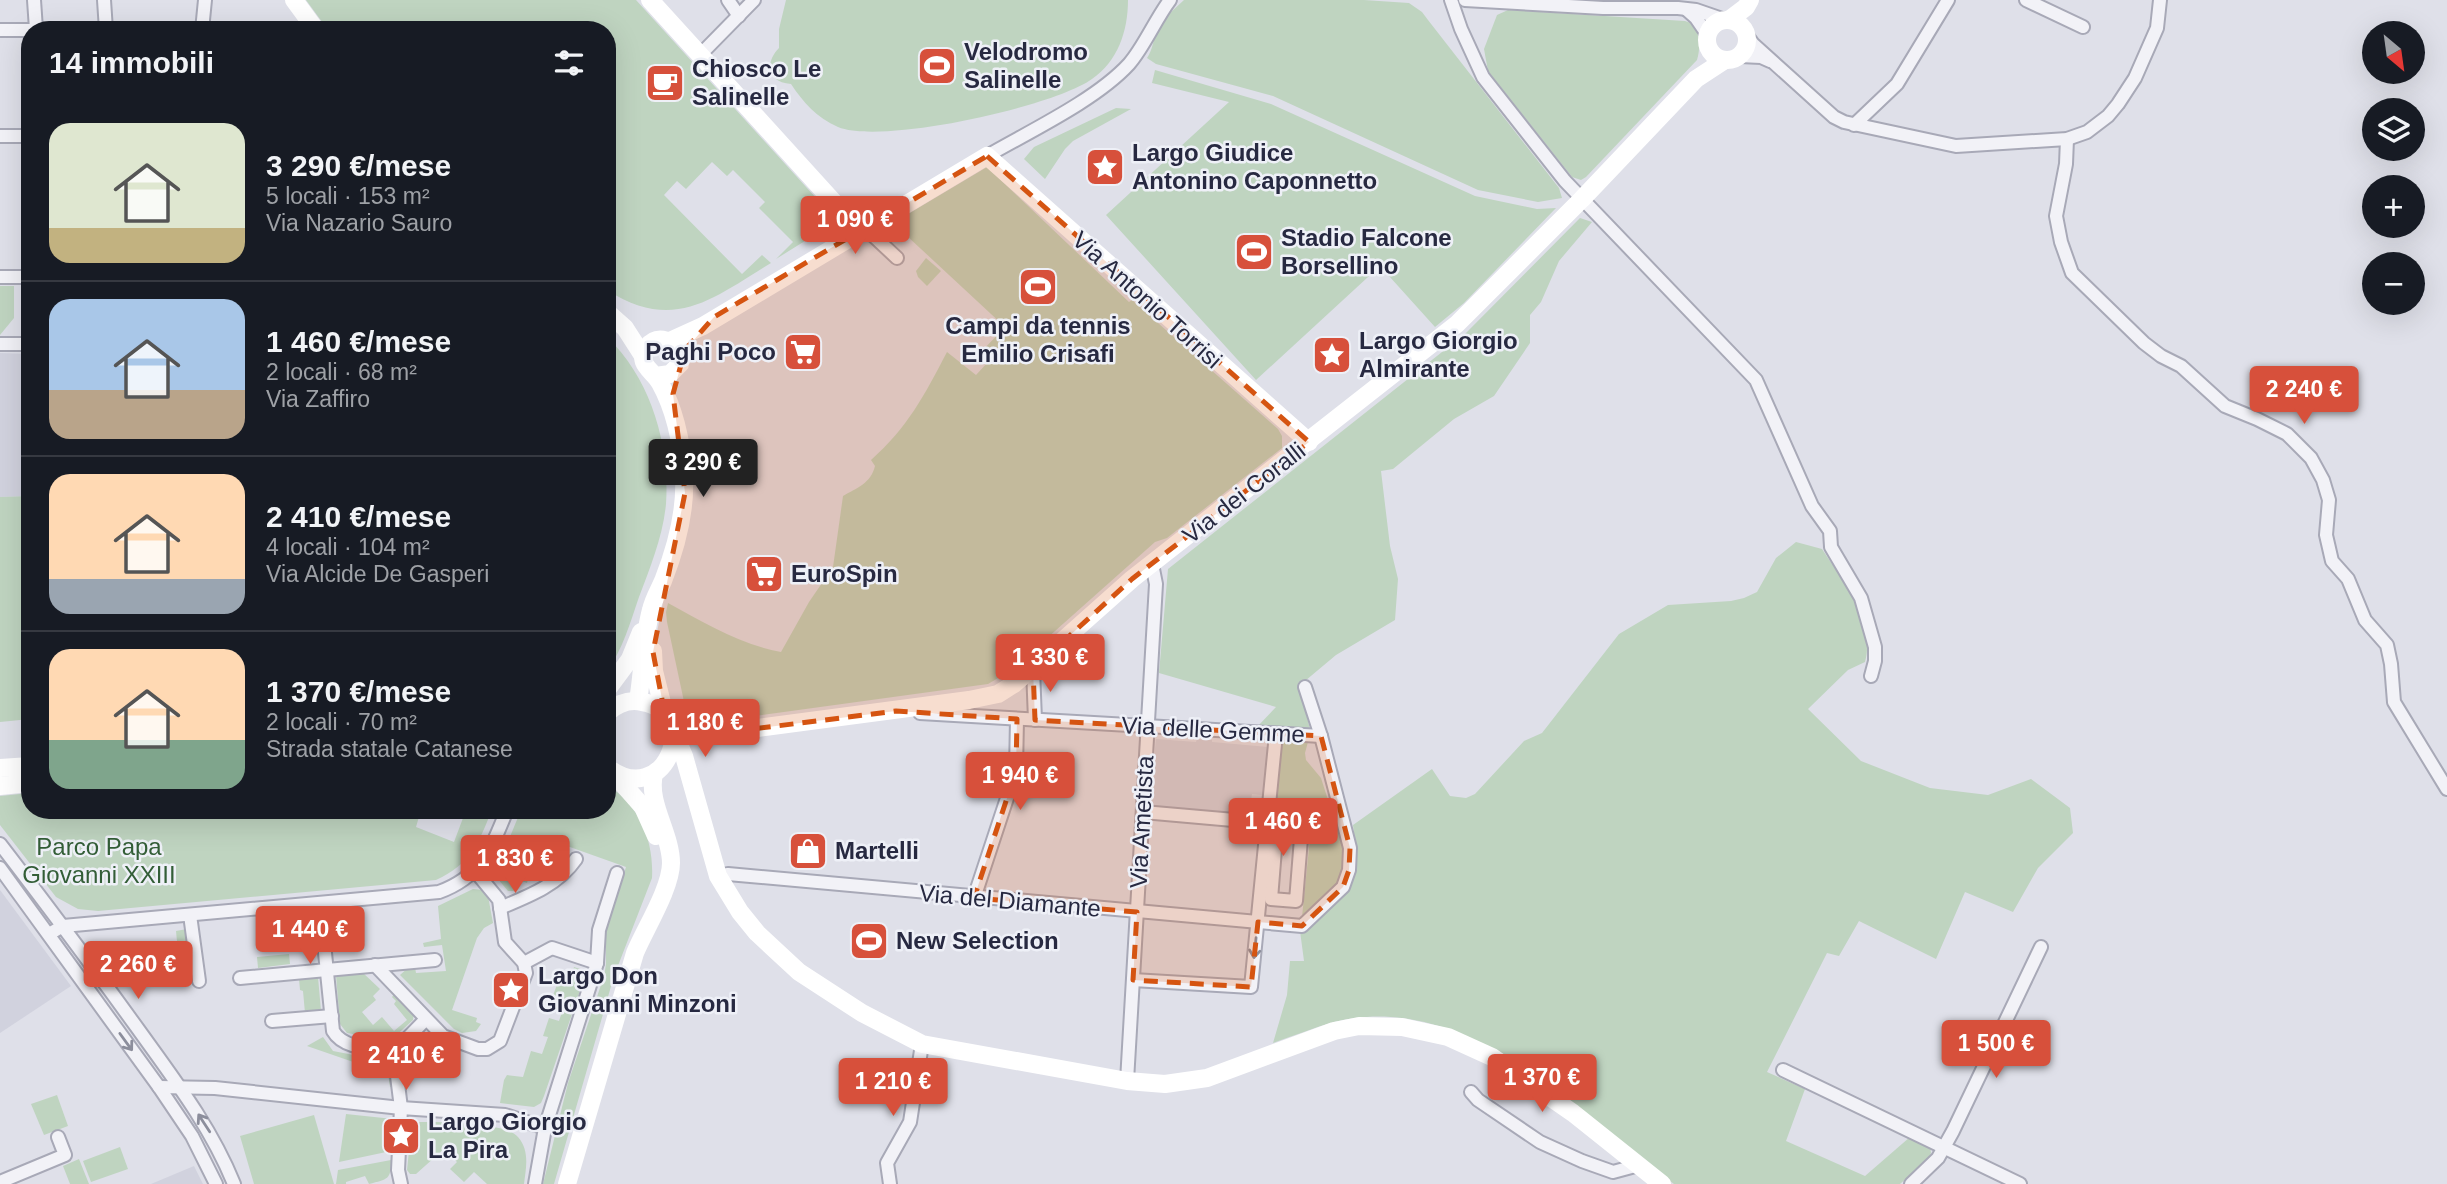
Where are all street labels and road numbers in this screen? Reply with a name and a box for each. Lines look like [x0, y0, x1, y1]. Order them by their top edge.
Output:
street label: Via Antonio Torrisi [1067, 226, 1227, 374]
street label: Via dei Coralli [1177, 437, 1310, 549]
street label: Via delle Gemme [1121, 711, 1305, 748]
street label: Via Ametista [1125, 754, 1158, 889]
street label: Via del Diamante [918, 879, 1102, 922]

